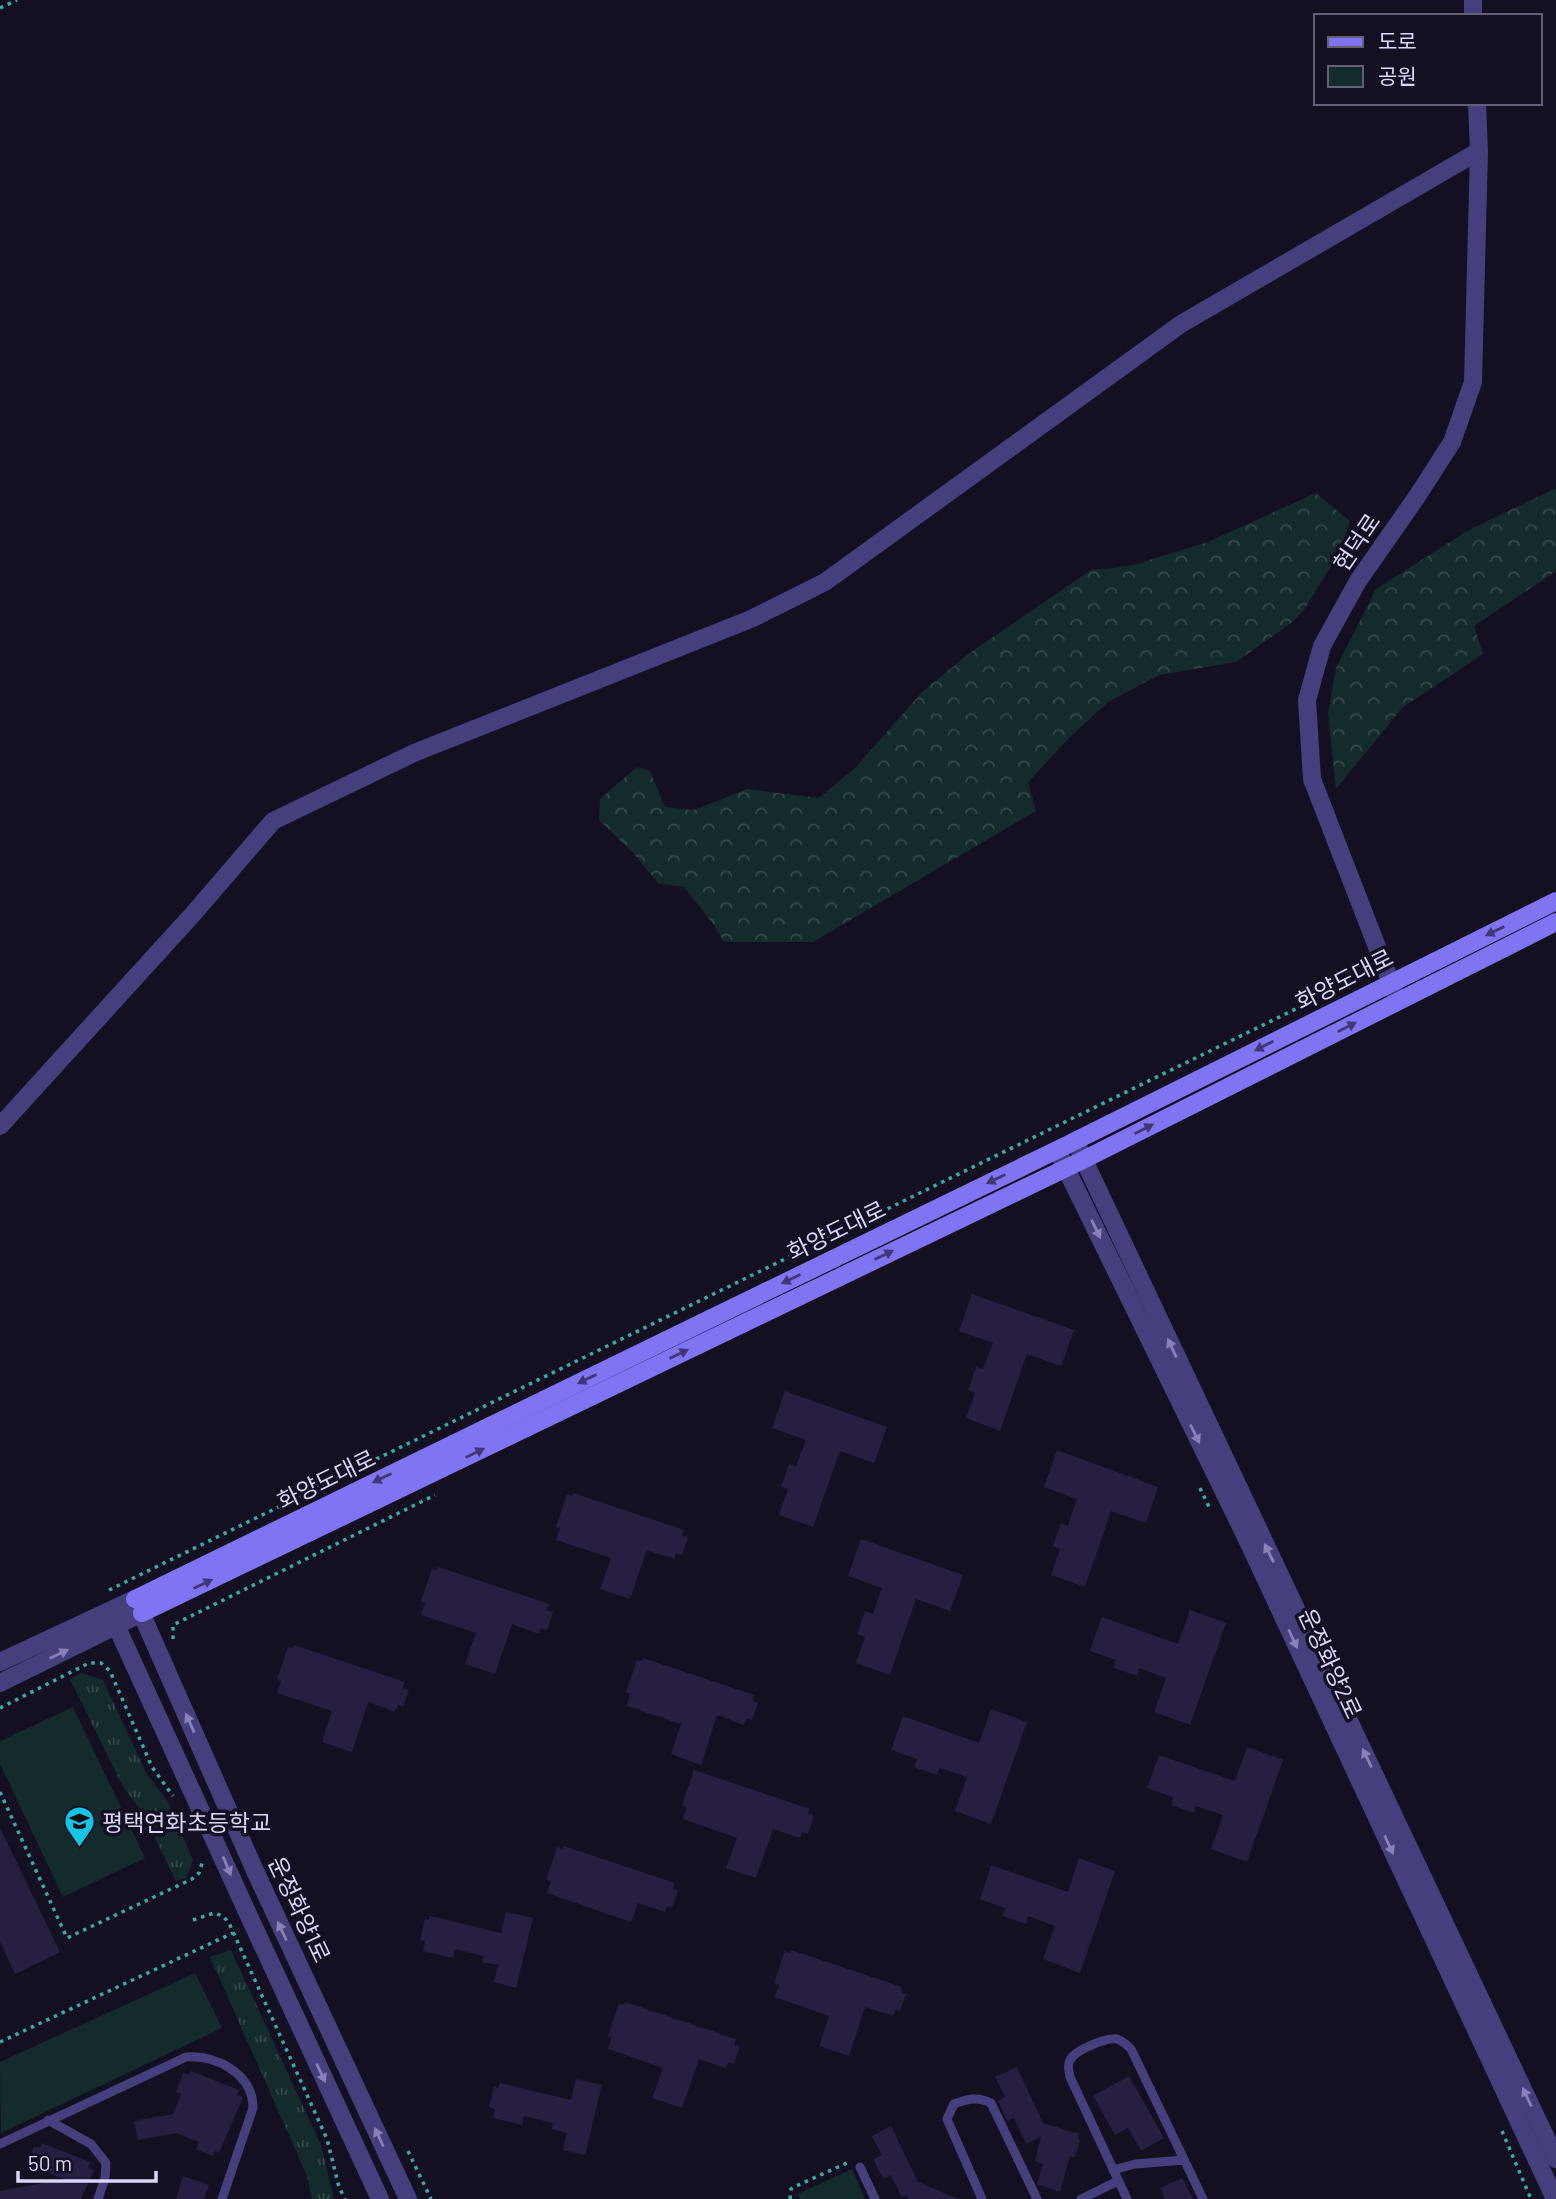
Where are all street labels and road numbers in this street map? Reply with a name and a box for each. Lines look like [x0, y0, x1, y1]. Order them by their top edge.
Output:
street label: 현덕로 [1327, 508, 1385, 576]
street label: 화양도대로 [1291, 943, 1397, 1015]
street label: 화양도대로 [782, 1194, 890, 1266]
street label: 화양도대로 [272, 1443, 380, 1515]
street label: 운정화양2로 [1293, 1604, 1369, 1722]
street label: 운정화양1로 [263, 1851, 337, 1967]

